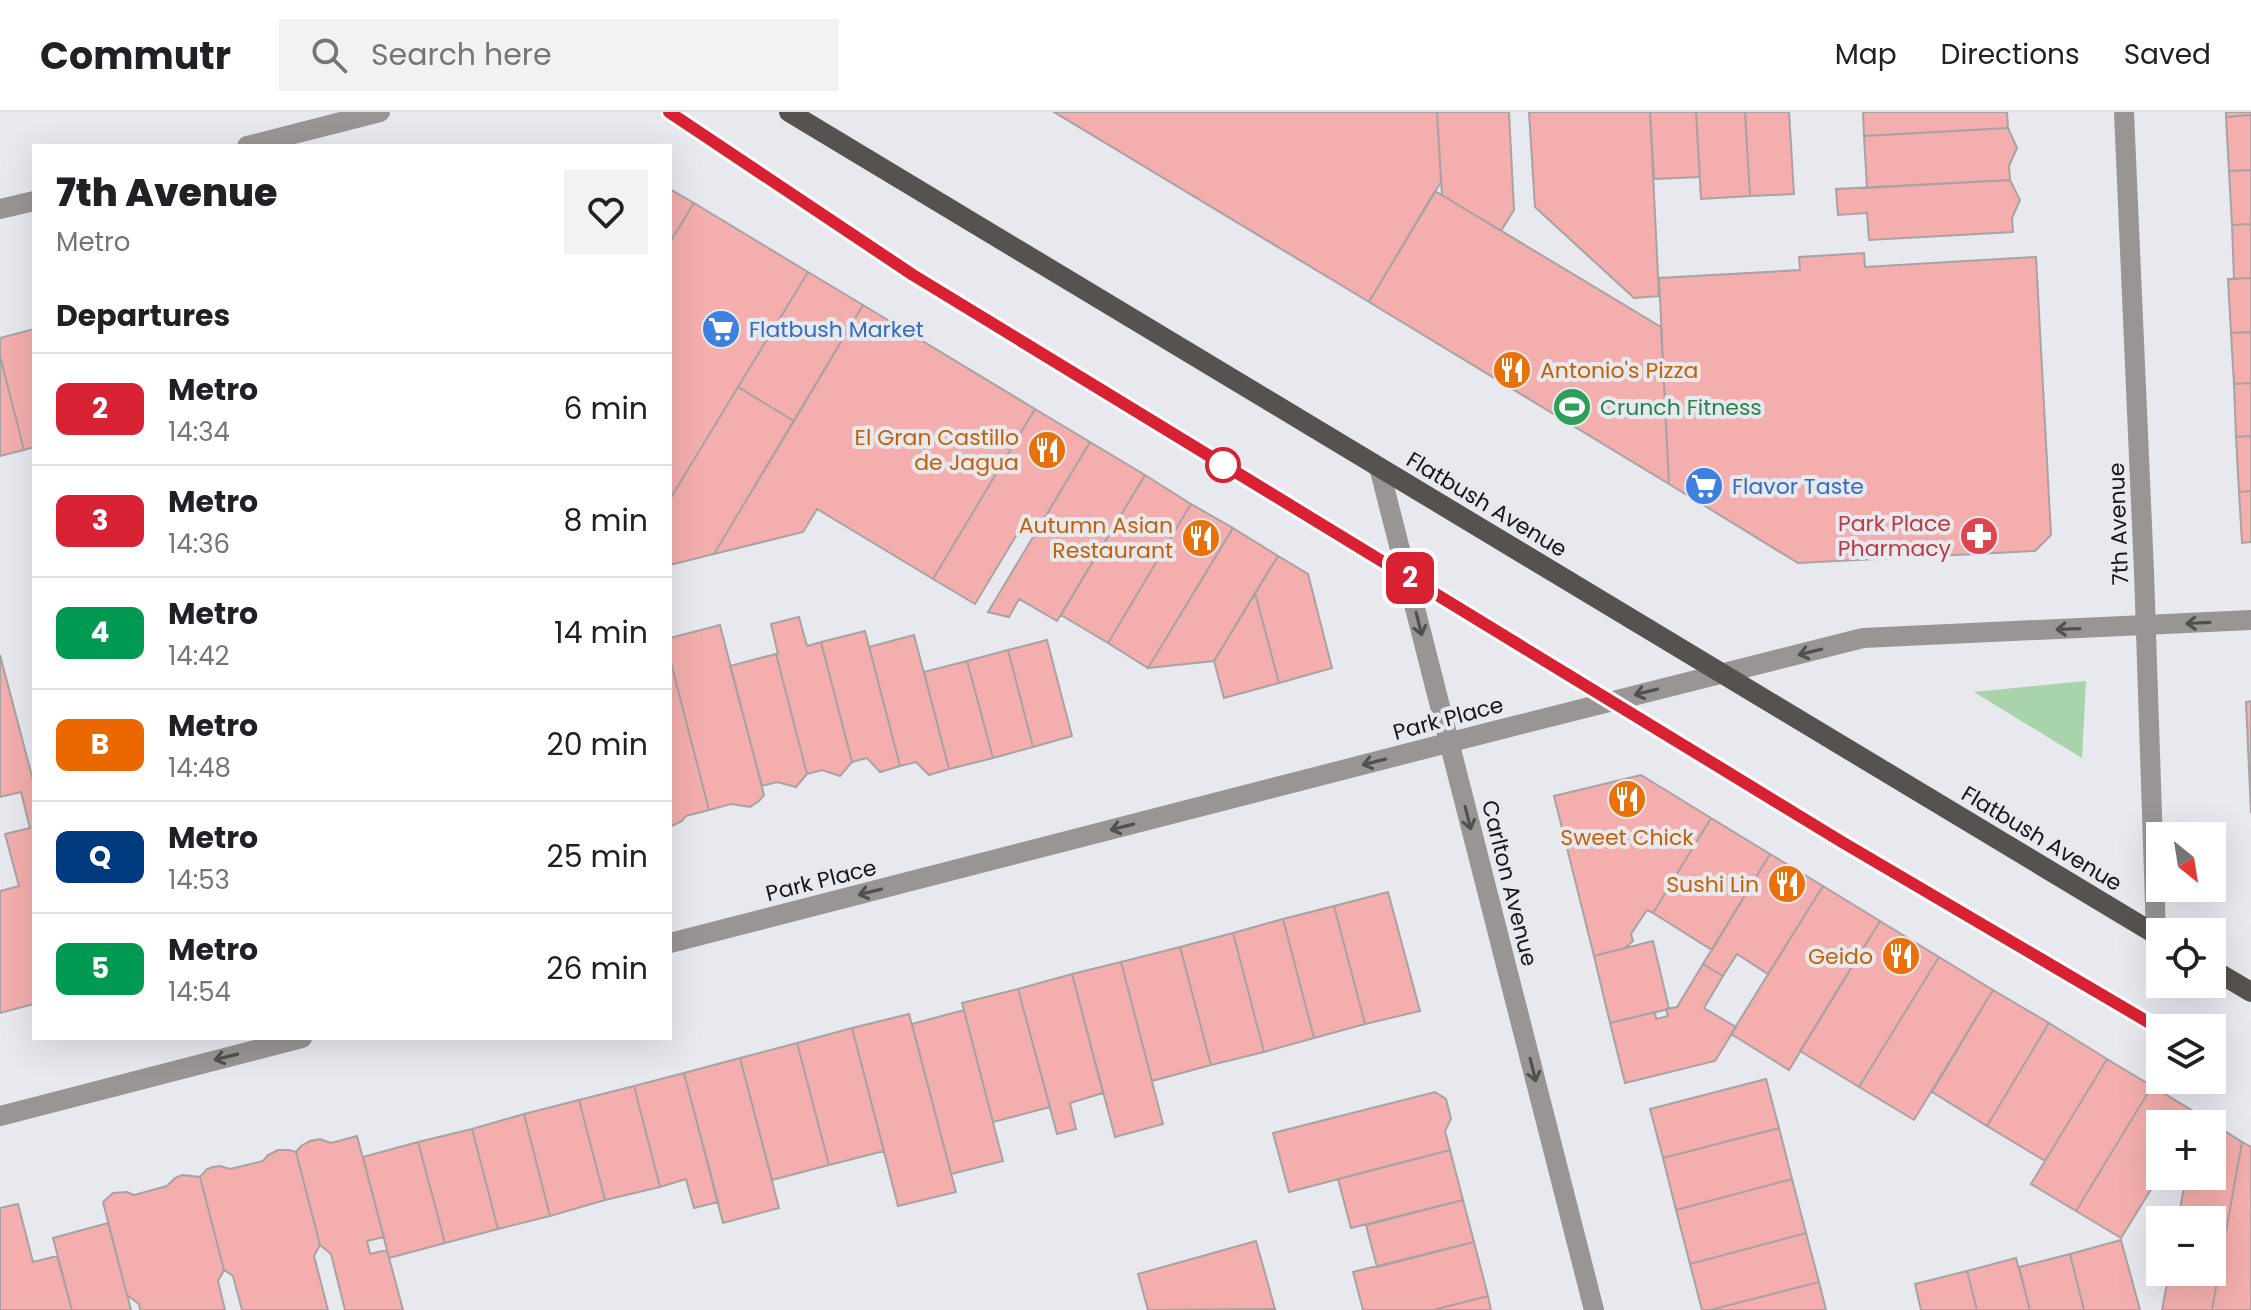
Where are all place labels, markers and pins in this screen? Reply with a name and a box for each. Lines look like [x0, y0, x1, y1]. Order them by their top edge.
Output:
supermarket icon: Flatbush Market [700, 308, 742, 350]
place label: Flatbush Market [749, 314, 924, 345]
restaurant icon: Antonio's Pizza [1491, 349, 1533, 391]
place label: Antonio's Pizza [1540, 355, 1698, 386]
sports icon: Crunch Fitness [1551, 386, 1593, 428]
place label: Crunch Fitness [1600, 392, 1762, 423]
place label: El Gran Castillo de Jagua [855, 422, 1019, 478]
restaurant icon: El Gran Castillo de Jagua [1026, 429, 1068, 471]
unlabelled marker [1206, 448, 1240, 482]
supermarket icon: Flavor Taste [1683, 465, 1725, 507]
place label: Flavor Taste [1732, 471, 1864, 502]
place label: Park Place Pharmacy [1838, 508, 1952, 564]
place label: Autumn Asian Restaurant [1019, 510, 1173, 566]
pharmacy icon: Park Place Pharmacy [1958, 515, 2000, 557]
restaurant icon: Autumn Asian Restaurant [1180, 517, 1222, 559]
restaurant icon: Sweet Chick [1606, 778, 1648, 820]
place label: Sweet Chick [1560, 822, 1694, 853]
restaurant icon: Sushi Lin [1766, 863, 1808, 905]
place label: Sushi Lin [1666, 869, 1759, 900]
restaurant icon: Geido [1880, 935, 1922, 977]
place label: Geido [1808, 941, 1873, 972]

